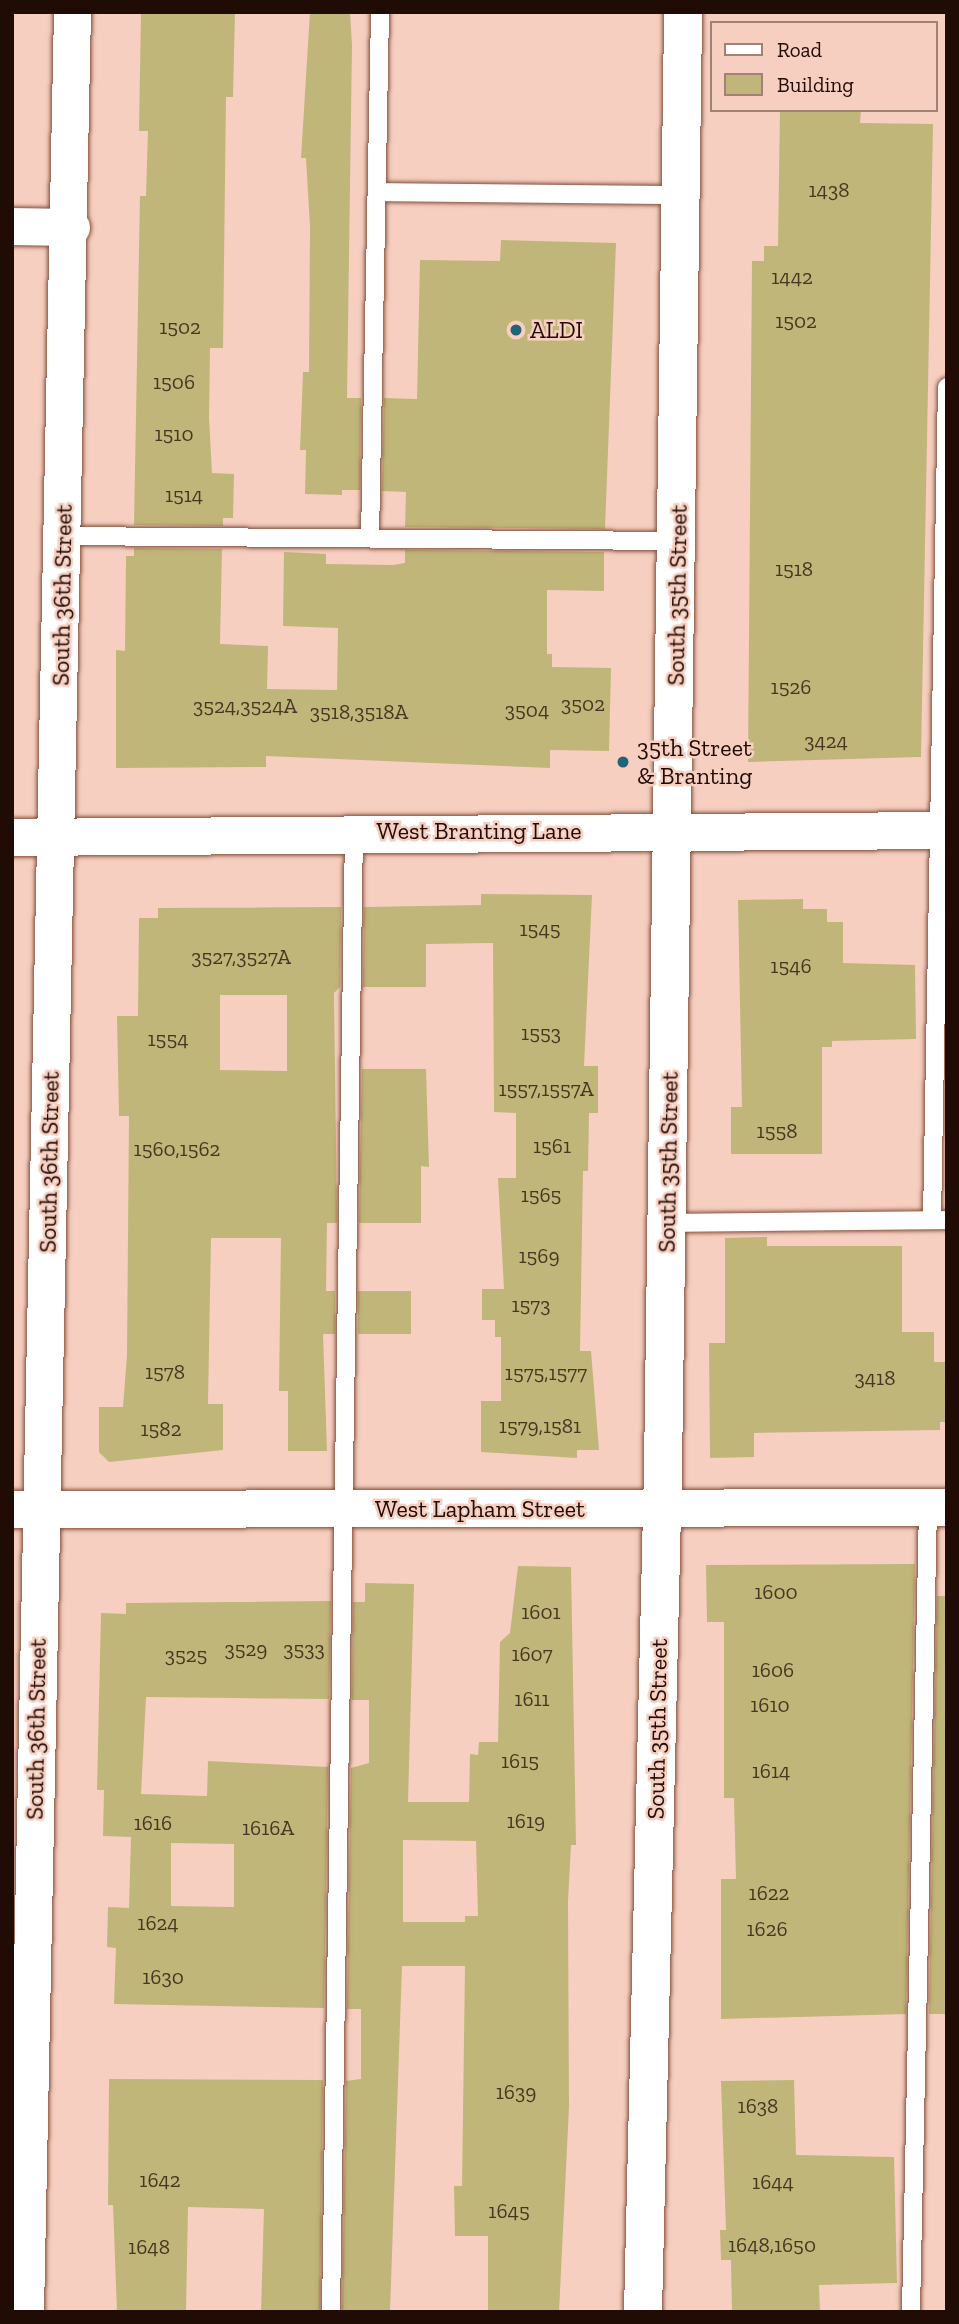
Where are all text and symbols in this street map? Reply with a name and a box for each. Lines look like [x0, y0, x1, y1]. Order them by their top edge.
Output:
legend [710, 21, 938, 112]
text: Road [777, 37, 822, 62]
text: Building [777, 72, 854, 97]
house number: 1438 [809, 177, 849, 203]
house number: 1442 [771, 264, 813, 290]
house number: 1502 [775, 308, 817, 334]
house number: 1502 [159, 314, 201, 340]
place label: ALDI [530, 316, 583, 344]
marker: ALDI [508, 322, 524, 338]
house number: 1506 [153, 369, 195, 395]
house number: 1510 [154, 421, 194, 447]
house number: 1514 [165, 482, 203, 508]
street label: South 36th Street [46, 504, 78, 686]
street label: South 35th Street [661, 504, 693, 686]
house number: 1518 [775, 556, 813, 582]
house number: 1526 [771, 674, 811, 700]
house number: 3502 [561, 691, 605, 717]
house number: 3524,3524A [193, 693, 297, 719]
house number: 3504 [505, 697, 549, 723]
house number: 3518,3518A [310, 699, 408, 725]
house number: 3424 [804, 728, 848, 754]
place label: 35th Street & Branting [637, 734, 752, 790]
marker: 35th Street & Branting [615, 754, 631, 770]
street label: West Branting Lane [376, 817, 582, 845]
house number: 1545 [520, 916, 560, 942]
house number: 3527,3527A [191, 944, 291, 970]
house number: 1546 [770, 953, 812, 979]
house number: 1553 [521, 1020, 561, 1046]
house number: 1554 [148, 1026, 188, 1052]
street label: South 36th Street [33, 1071, 65, 1253]
street label: South 35th Street [652, 1071, 684, 1253]
house number: 1557,1557A [498, 1076, 594, 1102]
house number: 1558 [757, 1118, 797, 1144]
house number: 1561 [533, 1133, 571, 1159]
house number: 1560,1562 [134, 1136, 220, 1162]
house number: 1565 [521, 1182, 561, 1208]
house number: 1569 [518, 1243, 560, 1269]
house number: 1573 [512, 1292, 550, 1318]
house number: 1578 [145, 1359, 185, 1385]
house number: 1575,1577 [505, 1360, 587, 1386]
house number: 3418 [855, 1365, 895, 1391]
house number: 1579,1581 [499, 1413, 581, 1439]
house number: 1582 [141, 1416, 181, 1442]
street label: West Lapham Street [375, 1495, 585, 1523]
house number: 1600 [754, 1579, 798, 1605]
house number: 1601 [521, 1599, 561, 1625]
house number: 3529 [225, 1636, 267, 1662]
house number: 3533 [283, 1636, 325, 1662]
street label: South 36th Street [20, 1638, 52, 1820]
street label: South 35th Street [641, 1638, 673, 1820]
house number: 1607 [511, 1641, 553, 1667]
house number: 3525 [165, 1642, 207, 1668]
house number: 1606 [752, 1657, 794, 1683]
house number: 1611 [514, 1686, 550, 1712]
house number: 1610 [750, 1692, 790, 1718]
house number: 1615 [501, 1748, 539, 1774]
house number: 1614 [752, 1758, 790, 1784]
house number: 1619 [507, 1808, 545, 1834]
house number: 1616 [134, 1810, 172, 1836]
house number: 1616A [242, 1815, 294, 1841]
house number: 1622 [749, 1880, 789, 1906]
house number: 1624 [137, 1910, 179, 1936]
house number: 1626 [746, 1916, 788, 1942]
house number: 1630 [142, 1964, 184, 1990]
house number: 1639 [496, 2079, 536, 2105]
house number: 1638 [738, 2093, 778, 2119]
house number: 1642 [139, 2167, 181, 2193]
house number: 1644 [752, 2169, 794, 2195]
house number: 1645 [488, 2198, 530, 2224]
house number: 1648,1650 [728, 2232, 816, 2258]
house number: 1648 [128, 2234, 170, 2260]

